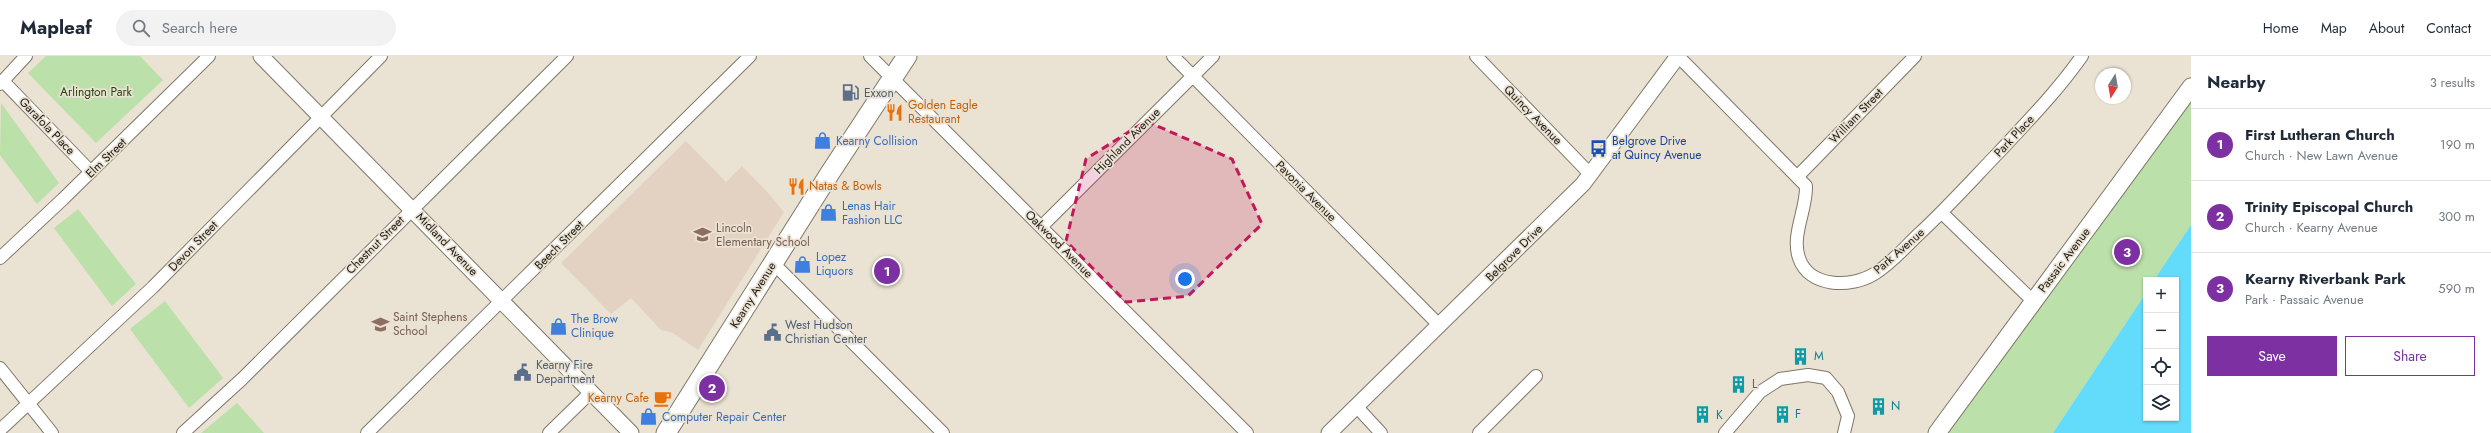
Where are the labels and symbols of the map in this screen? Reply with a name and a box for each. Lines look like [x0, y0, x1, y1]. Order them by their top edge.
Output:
north arrow [2095, 68, 2131, 104]
street label: Quincy Avenue [1500, 81, 1566, 149]
park label: Arlington Park [60, 83, 133, 101]
fuel station icon: Exxon [841, 83, 861, 103]
place label: Exxon [864, 84, 894, 102]
street label: William Street [1825, 84, 1887, 148]
street label: Garafola Place [15, 93, 79, 159]
place label: Golden Eagle Restaurant [908, 96, 978, 128]
restaurant icon: Golden Eagle Restaurant [885, 102, 905, 122]
street label: Highland Avenue [1090, 104, 1164, 178]
street label: Park Place [1990, 111, 2038, 161]
shop icon: Kearny Collision [813, 131, 833, 151]
place label: Kearny Collision [836, 132, 918, 150]
place label: Belgrove Drive at Quincy Avenue [1612, 132, 1701, 164]
street label: Elm Street [81, 134, 131, 182]
bus stop icon: Belgrove Drive at Quincy Avenue [1589, 138, 1609, 158]
street label: Pavonia Avenue [1271, 156, 1341, 226]
restaurant icon: Natas & Bowls [786, 176, 806, 196]
place label: Natas & Bowls [809, 177, 882, 195]
place label: Lenas Hair Fashion LLC [842, 197, 903, 229]
shop icon: Lenas Hair Fashion LLC [819, 203, 839, 223]
street label: Oakwood Avenue [1021, 206, 1097, 282]
street label: Midland Avenue [412, 208, 482, 280]
street label: Chestnut Street [342, 212, 408, 278]
street label: Beech Street [530, 216, 588, 274]
street label: Devon Street [164, 217, 222, 275]
place label: Lincoln Elementary School [716, 219, 810, 251]
street label: Belgrove Drive [1481, 220, 1547, 286]
street label: Park Avenue [1870, 224, 1928, 278]
street label: Passaic Avenue [2034, 224, 2094, 296]
school or university icon: Lincoln Elementary School [693, 225, 713, 245]
pin: 3 [2114, 237, 2140, 267]
place label: Lopez Liquors [816, 248, 853, 280]
shop icon: Lopez Liquors [793, 254, 813, 274]
pin: 1 [874, 256, 900, 286]
street label: Kearny Avenue [725, 258, 781, 332]
your location [1175, 269, 1195, 289]
place label: Saint Stephens School [393, 308, 468, 340]
place label: The Brow Clinique [571, 310, 619, 342]
school or university icon: Saint Stephens School [370, 314, 390, 334]
shop icon: The Brow Clinique [548, 316, 568, 336]
place label: West Hudson Christian Center [785, 316, 868, 348]
public building icon: West Hudson Christian Center [762, 322, 782, 342]
building icon: M [1791, 346, 1811, 366]
place label: M [1814, 347, 1824, 365]
place label: Kearny Fire Department [536, 356, 595, 388]
public building icon: Kearny Fire Department [513, 362, 533, 382]
pin: 2 [699, 373, 725, 403]
building icon: L [1729, 374, 1749, 394]
place label: L [1752, 375, 1758, 393]
cafe icon: Kearny Cafe [652, 388, 672, 408]
place label: Kearny Cafe [588, 389, 649, 407]
building icon: N [1868, 396, 1888, 416]
place label: N [1891, 397, 1900, 415]
building icon: F [1772, 404, 1792, 424]
building icon: K [1693, 405, 1713, 425]
place label: F [1795, 405, 1801, 423]
place label: K [1716, 406, 1723, 424]
shop icon: Computer Repair Center [639, 407, 659, 427]
place label: Computer Repair Center [662, 408, 787, 426]

